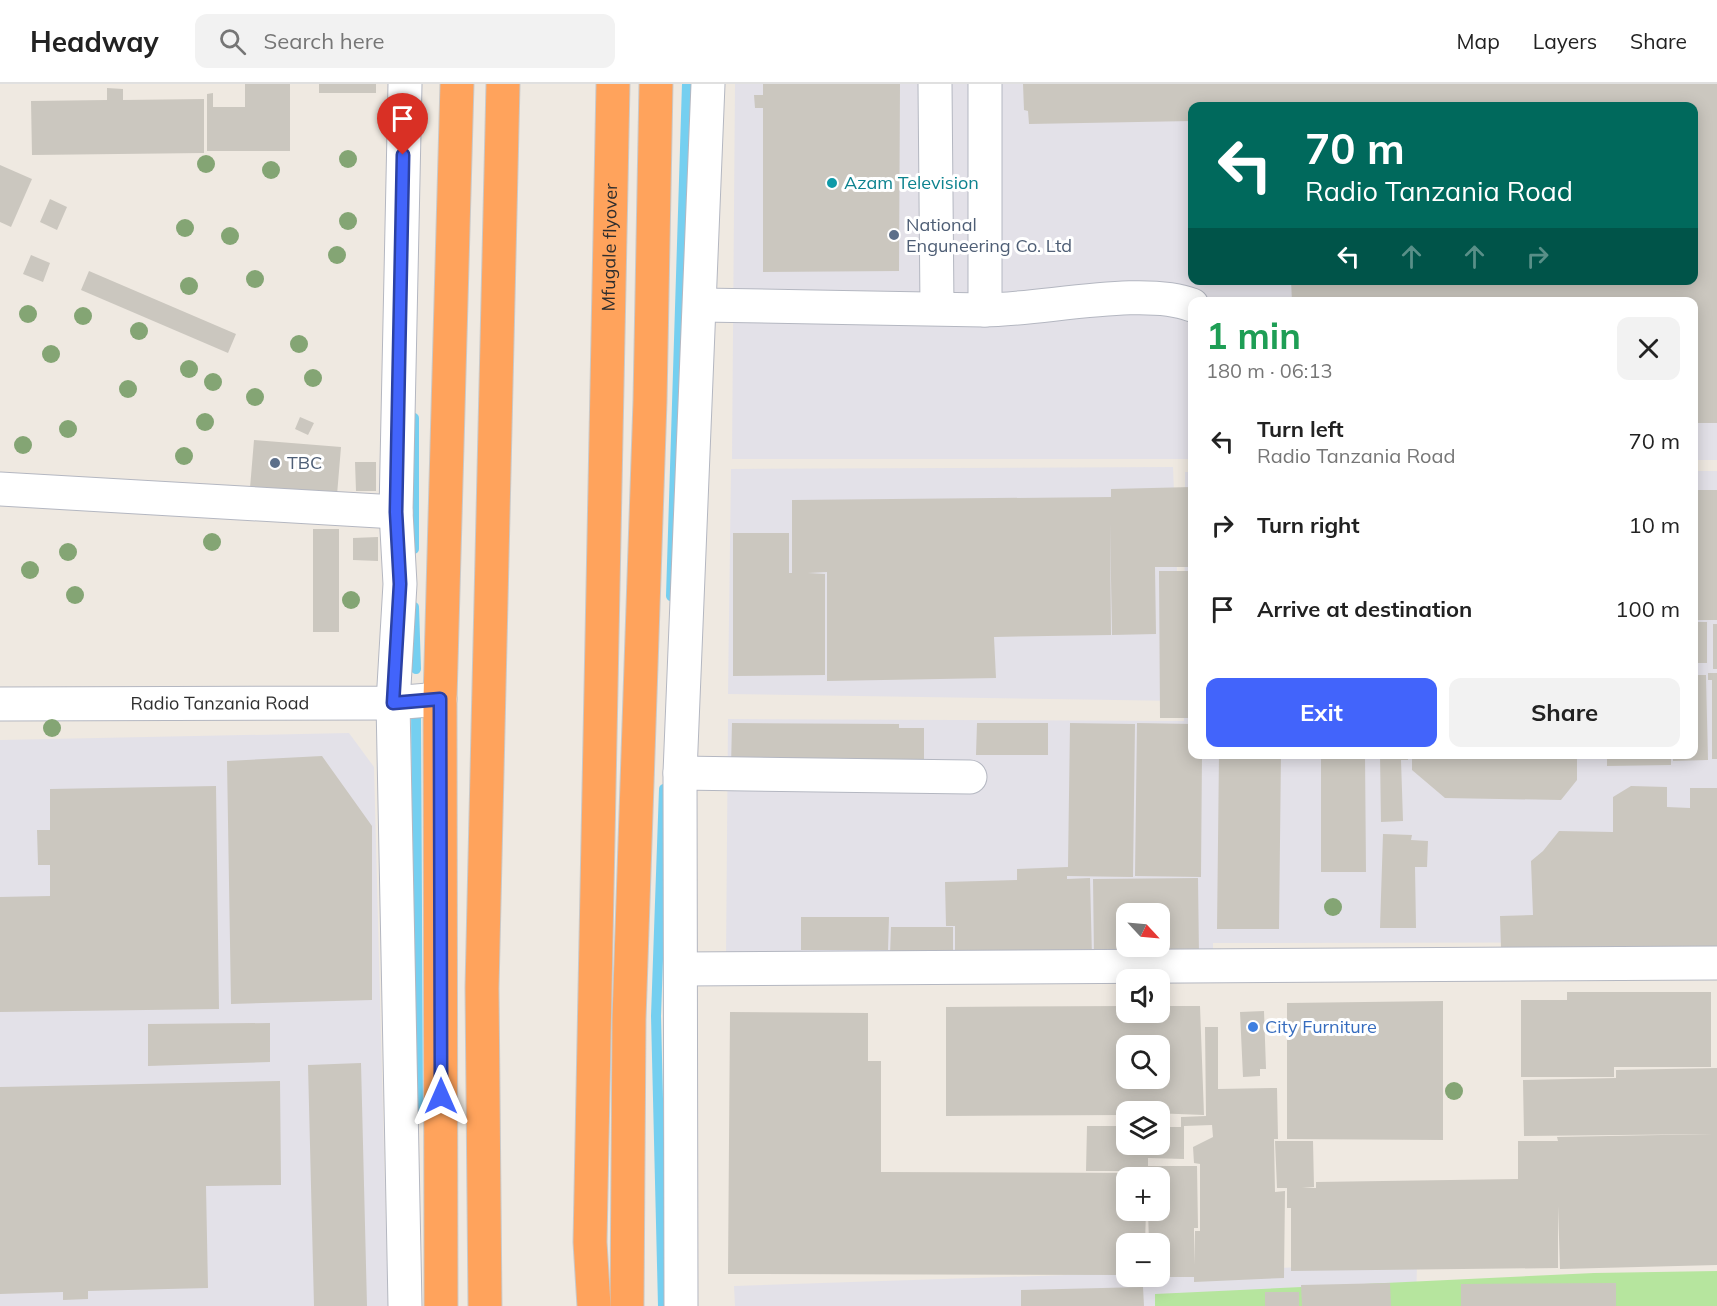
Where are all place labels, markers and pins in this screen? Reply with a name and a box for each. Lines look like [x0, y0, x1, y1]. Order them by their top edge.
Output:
pin [377, 93, 428, 155]
place label: Azam Television [844, 171, 979, 194]
marker: Azam Television [825, 176, 839, 190]
place label: National Enguneering Co. Ltd [906, 213, 1072, 257]
marker: National Enguneering Co. Ltd [887, 228, 901, 242]
place label: TBC [287, 451, 322, 474]
marker: TBC [268, 456, 282, 470]
place label: City Furniture [1265, 1015, 1377, 1038]
marker: City Furniture [1246, 1020, 1260, 1034]

